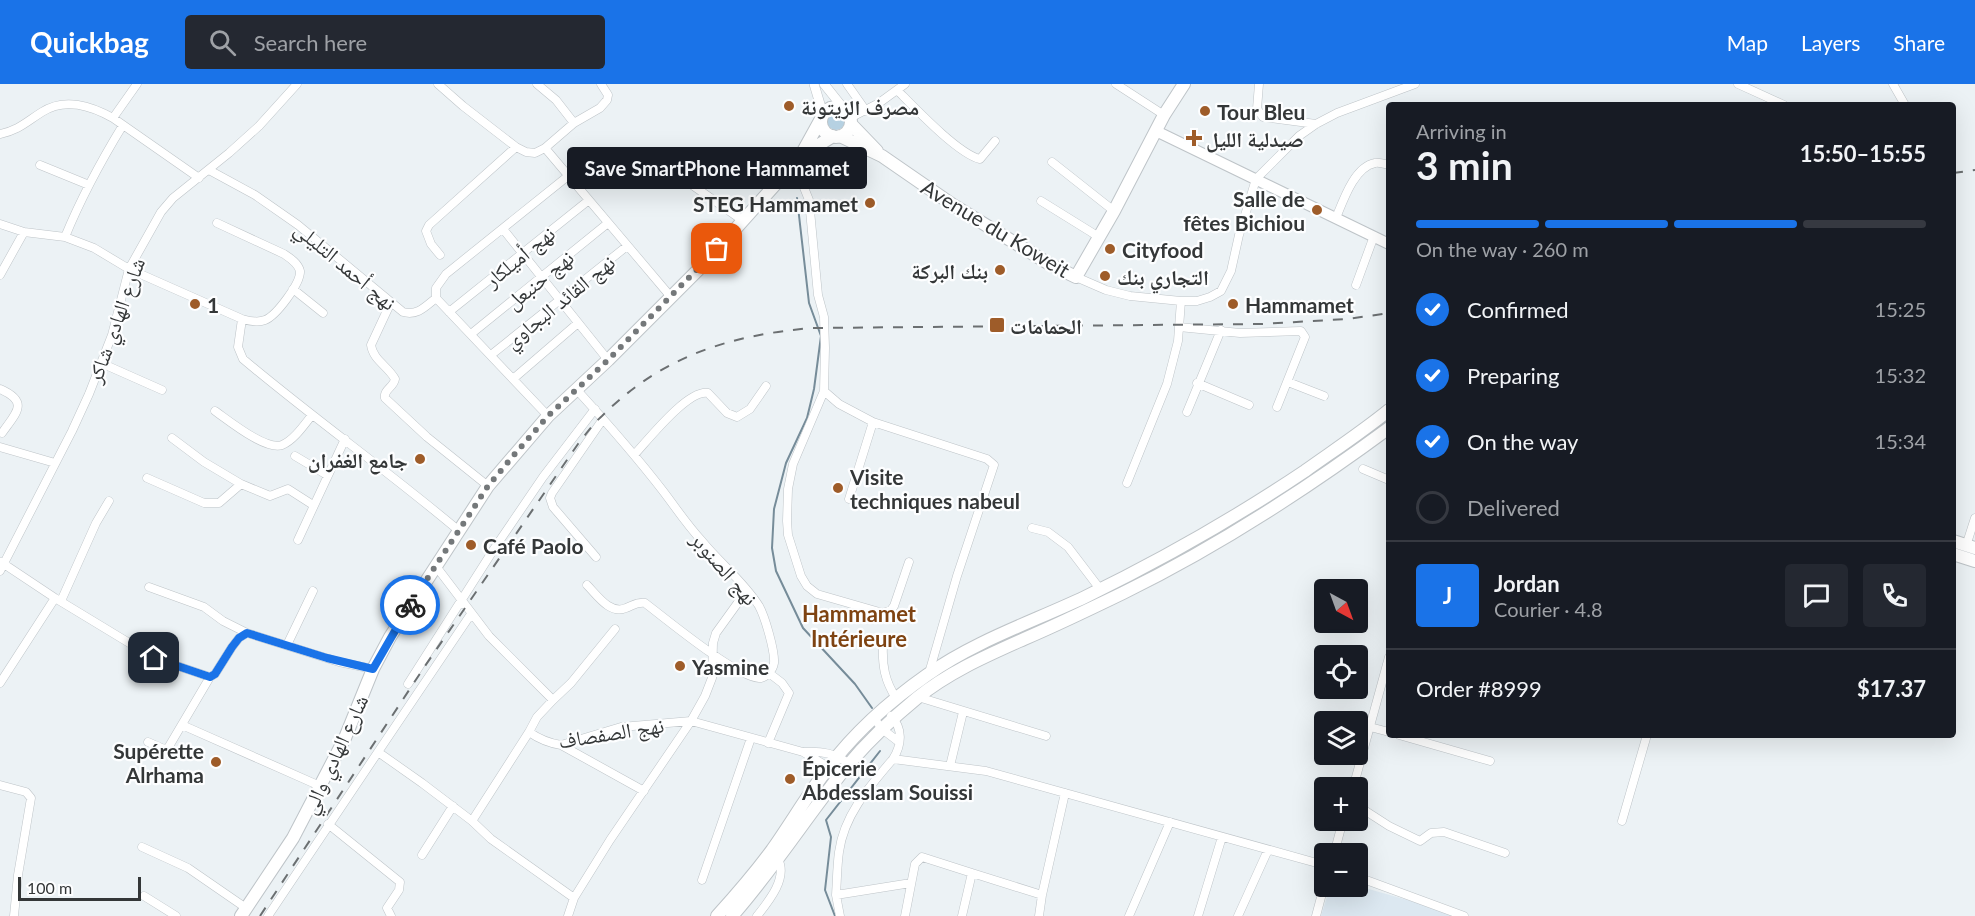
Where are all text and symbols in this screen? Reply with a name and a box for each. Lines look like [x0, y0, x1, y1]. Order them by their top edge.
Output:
search box [185, 15, 605, 69]
text: Quickbag [30, 25, 149, 59]
icon: search [206, 26, 239, 59]
text: Search here [254, 29, 367, 56]
text: Map [1727, 30, 1768, 55]
text: Layers [1801, 30, 1860, 55]
text: Share [1893, 30, 1945, 55]
place label: مصرف الزيتونة [801, 94, 919, 120]
marker: مصرف الزيتونة [782, 99, 796, 113]
place label: Tour Bleu [1217, 99, 1305, 124]
marker: Tour Bleu [1198, 104, 1212, 118]
text: Arriving in [1416, 119, 1507, 143]
place label: صيدلية الليل [1206, 126, 1304, 153]
marker: صيدلية الليل [1187, 131, 1201, 145]
text: 15:50–15:55 [1800, 140, 1926, 167]
text: 3 min [1416, 142, 1513, 188]
callout: Save SmartPhone Hammamet [567, 147, 867, 189]
text: Save SmartPhone Hammamet [585, 156, 849, 180]
street label: Avenue du Koweit [917, 174, 1075, 282]
place label: Salle de fêtes Bichiou [1183, 186, 1305, 235]
place label: STEG Hammamet [693, 191, 858, 216]
marker: STEG Hammamet [863, 196, 877, 210]
marker: Salle de fêtes Bichiou [1310, 203, 1324, 217]
street label: نهج أحمد التليلي [287, 215, 402, 319]
street label: نهج أميلكار [478, 220, 561, 294]
pin [691, 223, 742, 274]
icon: bag [700, 232, 733, 265]
place label: Cityfood [1122, 237, 1203, 262]
text: On the way · 260 m [1416, 237, 1589, 261]
marker: Cityfood [1103, 242, 1117, 256]
street label: نهج حنبعل [500, 244, 579, 315]
street label: نهج القائد البجاوي [499, 249, 623, 357]
street label: شارع الهادي شاكر [80, 254, 154, 389]
place label: بنك البركة [911, 258, 988, 284]
marker: بنك البركة [993, 263, 1007, 277]
place label: التجاري بنك [1117, 264, 1209, 294]
marker: التجاري بنك [1098, 269, 1112, 283]
place label: 1 [207, 292, 219, 317]
place label: Hammamet [1245, 292, 1354, 317]
icon: check [1416, 293, 1449, 326]
text: Confirmed [1467, 296, 1569, 323]
marker: 1 [188, 297, 202, 311]
marker: Hammamet [1226, 297, 1240, 311]
text: 15:25 [1875, 297, 1926, 321]
place label: الحمامات [1010, 313, 1082, 338]
marker: الحمامات [988, 316, 1006, 334]
icon: check [1416, 359, 1449, 392]
text: Preparing [1467, 362, 1559, 389]
text: 15:32 [1875, 363, 1926, 387]
icon: check [1416, 425, 1449, 458]
text: On the way [1467, 428, 1578, 455]
text: 15:34 [1875, 429, 1926, 453]
place label: جامع الغفران [308, 447, 408, 475]
marker: جامع الغفران [413, 452, 427, 466]
place label: Visite techniques nabeul [849, 464, 1020, 513]
marker: Visite techniques nabeul [831, 481, 845, 495]
text: Delivered [1467, 494, 1560, 521]
street label: نهج الصنوبر [684, 525, 764, 611]
place label: Café Paolo [483, 533, 584, 558]
marker: Café Paolo [464, 538, 478, 552]
button: chat [1785, 564, 1848, 627]
button: phone [1863, 564, 1926, 627]
text: Jordan [1494, 570, 1560, 597]
courier [380, 575, 440, 635]
north arrow [1314, 579, 1368, 633]
map controls [1314, 579, 1368, 897]
text: J [1443, 582, 1452, 609]
icon: bike [394, 589, 427, 622]
text: Courier · 4.8 [1494, 597, 1603, 621]
district label: Hammamet Intérieure [802, 600, 917, 652]
pin [128, 632, 179, 683]
icon: home [137, 641, 170, 674]
button: locate [1314, 645, 1368, 699]
place label: Yasmine [691, 654, 769, 679]
marker: Yasmine [673, 659, 687, 673]
text: Order #8999 [1416, 675, 1542, 702]
text: $17.37 [1857, 675, 1926, 702]
street label: شارع الهادي والي [295, 690, 377, 820]
street label: نهج الصفصاف [556, 711, 666, 755]
button: layers [1314, 711, 1368, 765]
place label: Supérette Alrhama [113, 738, 204, 787]
marker: Supérette Alrhama [209, 755, 223, 769]
place label: Épicerie Abdesslam Souissi [801, 755, 973, 804]
marker: Épicerie Abdesslam Souissi [783, 772, 797, 786]
button: + [1314, 777, 1368, 831]
button: − [1314, 843, 1368, 897]
scale bar [18, 874, 141, 902]
text: 100 m [27, 878, 72, 897]

